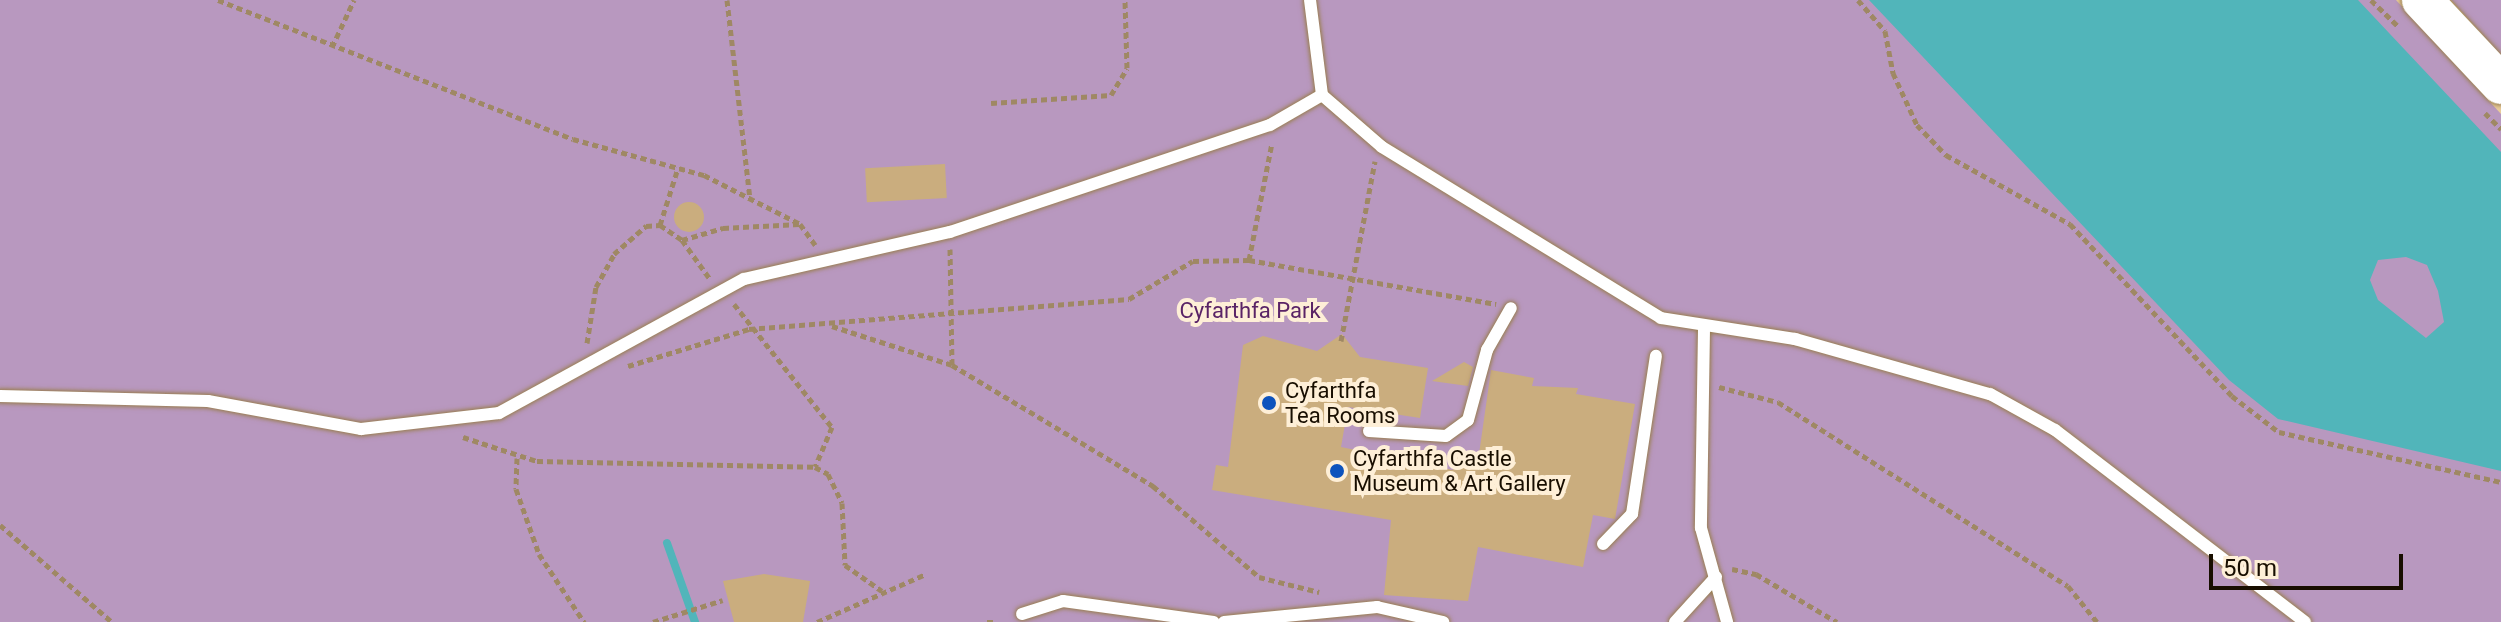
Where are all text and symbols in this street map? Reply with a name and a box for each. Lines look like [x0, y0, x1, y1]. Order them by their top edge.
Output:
park label: Cyfarthfa Park [1179, 298, 1321, 324]
place label: Cyfarthfa Tea Rooms [1285, 377, 1395, 428]
marker: Cyfarthfa Tea Rooms [1260, 394, 1278, 412]
place label: Cyfarthfa Castle Museum & Art Gallery [1353, 445, 1566, 496]
marker: Cyfarthfa Castle Museum & Art Gallery [1328, 462, 1346, 480]
scale bar [2213, 538, 2407, 588]
text: 50 m [2223, 554, 2277, 582]

